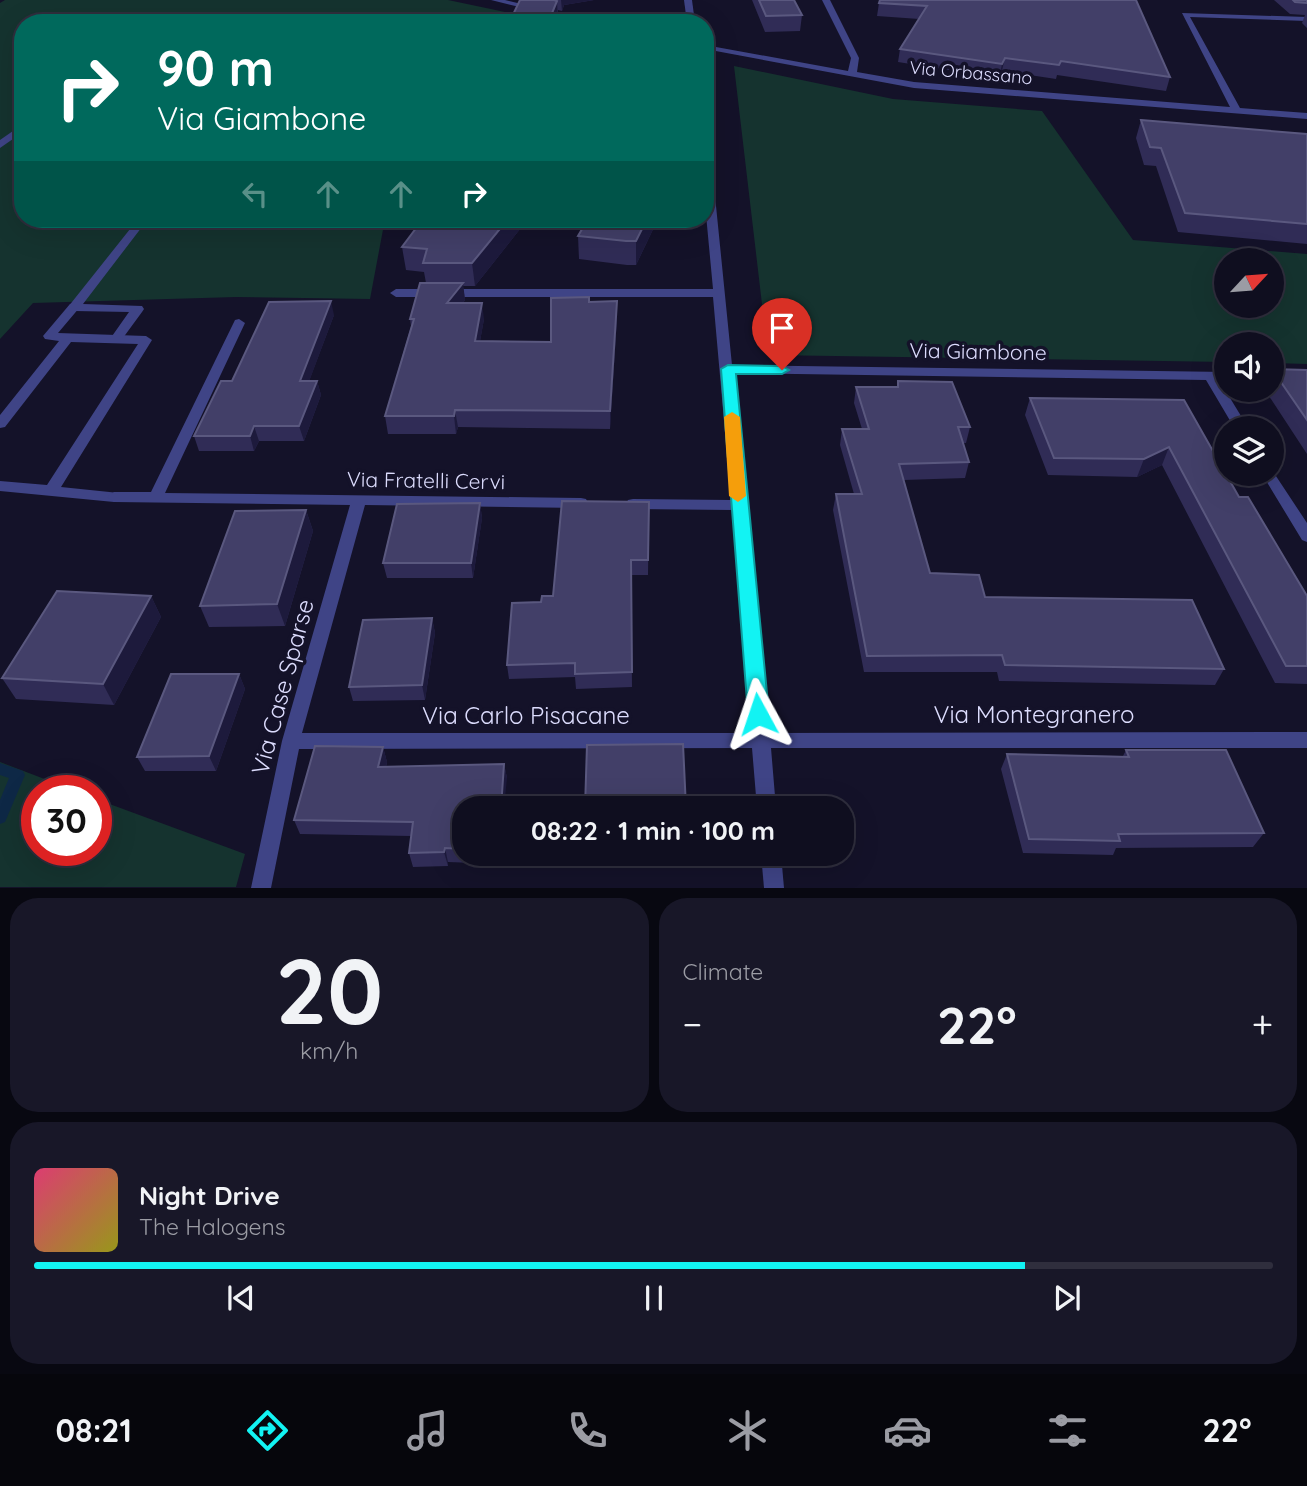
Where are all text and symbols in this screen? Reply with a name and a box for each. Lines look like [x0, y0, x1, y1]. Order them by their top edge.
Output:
text: 90 m [157, 37, 274, 98]
icon: right [42, 42, 133, 133]
street label: Via Orbassano [909, 56, 1034, 89]
text: Via Giambone [157, 98, 366, 138]
icon: left [236, 175, 274, 213]
icon: ahead [309, 175, 347, 213]
icon: ahead [382, 175, 420, 213]
icon: right [455, 175, 493, 213]
north arrow [1214, 248, 1284, 318]
map controls [1214, 248, 1284, 486]
pin [752, 298, 812, 370]
icon: arrive [763, 309, 801, 347]
button: sound [1214, 332, 1284, 402]
street label: Via Giambone [909, 337, 1047, 365]
button: layers [1214, 416, 1284, 486]
street label: Via Fratelli Cervi [347, 466, 505, 494]
street label: Via Case Sparse [244, 596, 320, 778]
position arrow [721, 677, 795, 751]
street label: Via Montegranero [934, 699, 1134, 729]
street label: Via Carlo Pisacane [422, 700, 630, 730]
speed limit sign: 30 [21, 775, 112, 866]
text: 08:22 · 1 min · 100 m [531, 814, 775, 847]
text: 20 [275, 933, 383, 1047]
text: Climate [683, 957, 763, 986]
text: 22° [937, 992, 1017, 1057]
text: − [683, 1000, 702, 1048]
text: + [1252, 1000, 1273, 1048]
text: km/h [300, 1036, 358, 1065]
text: Night Drive [139, 1179, 280, 1212]
text: The Halogens [139, 1212, 286, 1241]
icon: previous [222, 1279, 260, 1317]
icon: pause [635, 1279, 673, 1317]
icon: next [1048, 1279, 1086, 1317]
icon: directions [243, 1406, 292, 1455]
icon: music [403, 1406, 452, 1455]
icon: phone [563, 1406, 612, 1455]
icon: climate [723, 1406, 772, 1455]
icon: car [883, 1406, 932, 1455]
icon: filters [1043, 1406, 1092, 1455]
text: 08:21 [55, 1410, 132, 1450]
text: 22° [1202, 1410, 1251, 1450]

